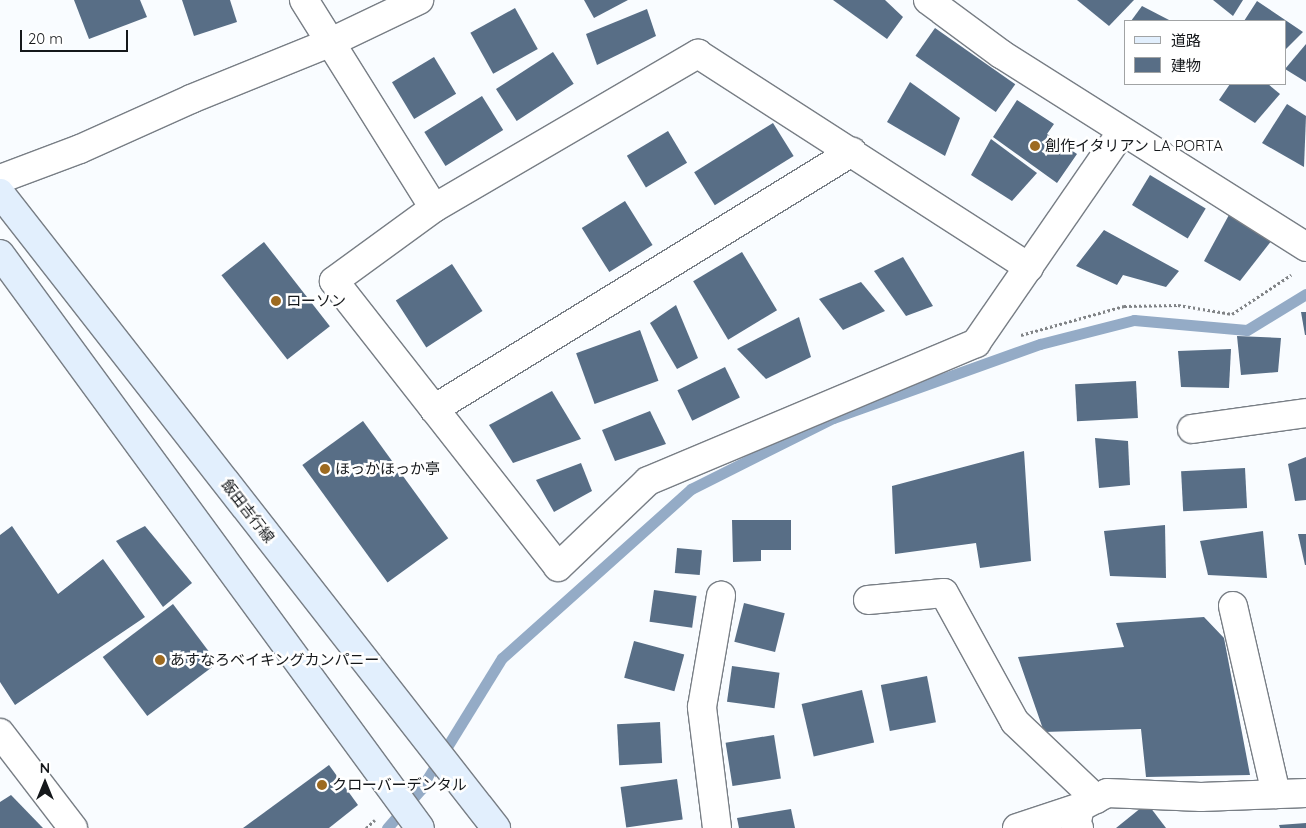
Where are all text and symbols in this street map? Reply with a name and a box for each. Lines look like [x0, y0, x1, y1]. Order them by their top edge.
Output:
scale bar [22, 20, 130, 52]
legend [1124, 20, 1286, 85]
text: 20 m [28, 29, 63, 48]
text: 道路 [1171, 31, 1201, 50]
text: 建物 [1171, 56, 1201, 75]
place label: 創作イタリアン LA PORTA [1045, 137, 1224, 155]
marker: 創作イタリアン LA PORTA [1029, 140, 1041, 152]
place label: ローソン [286, 292, 346, 310]
marker: ローソン [270, 295, 282, 307]
place label: ほっかほっか亭 [335, 460, 440, 478]
marker: ほっかほっか亭 [319, 463, 331, 475]
street label: 飯田吉行線 [218, 476, 278, 546]
place label: あすなろベイキングカンパニー [170, 651, 380, 669]
marker: あすなろベイキングカンパニー [154, 654, 166, 666]
north arrow [20, 758, 70, 808]
text: N [40, 759, 50, 777]
place label: クローバーデンタル [332, 776, 467, 794]
marker: クローバーデンタル [316, 779, 328, 791]

